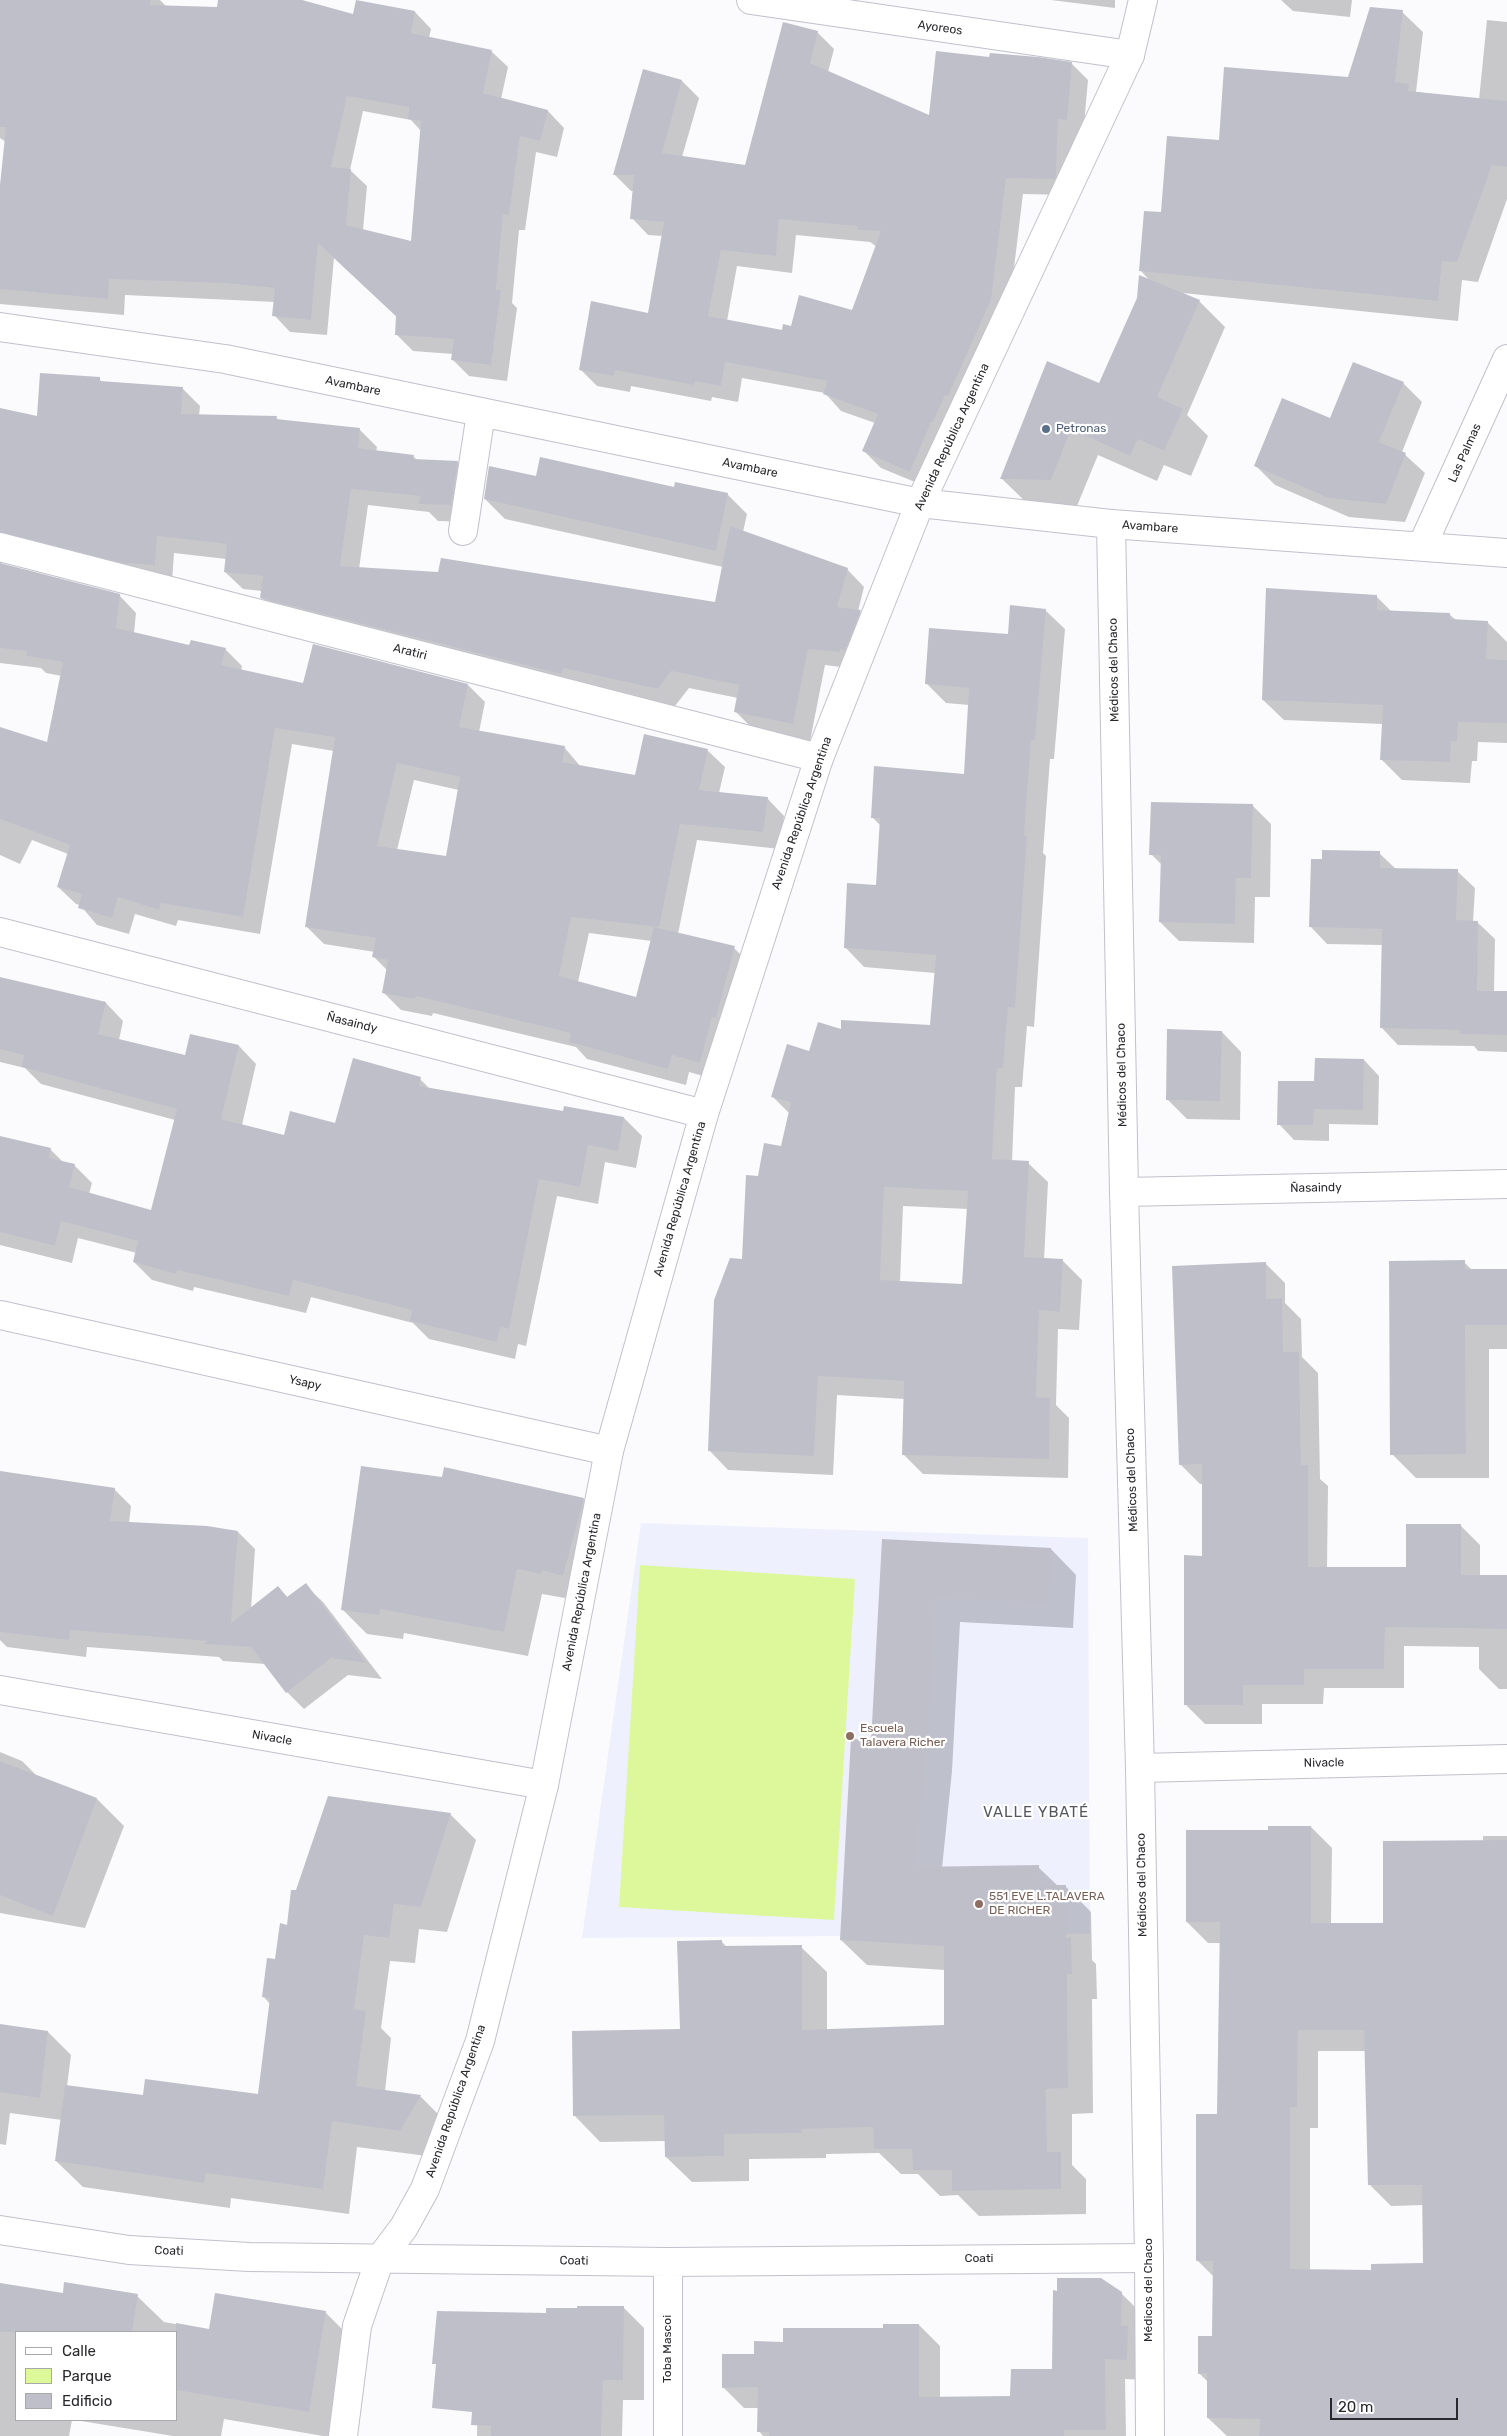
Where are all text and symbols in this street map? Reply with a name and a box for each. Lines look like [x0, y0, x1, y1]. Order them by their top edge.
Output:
street label: Ayoreos [917, 18, 963, 38]
street label: Avenida República Argentina [912, 361, 992, 513]
street label: Avambare [324, 373, 382, 399]
street label: Las Palmas [1446, 421, 1484, 485]
place label: Petronas [1056, 422, 1106, 436]
marker: Petronas [1040, 423, 1052, 435]
street label: Avambare [721, 455, 779, 481]
street label: Avambare [1121, 518, 1179, 536]
street label: Médicos del Chaco [1106, 618, 1122, 722]
street label: Aratiri [392, 641, 428, 663]
street label: Avenida República Argentina [769, 735, 835, 891]
street label: Ñasaindy [325, 1010, 379, 1036]
street label: Médicos del Chaco [1114, 1023, 1130, 1127]
street label: Avenida República Argentina [651, 1120, 709, 1278]
street label: Ñasaindy [1290, 1180, 1342, 1196]
street label: Ysapy [287, 1372, 323, 1394]
street label: Médicos del Chaco [1123, 1428, 1141, 1532]
street label: Avenida República Argentina [560, 1512, 604, 1672]
place label: Escuela Talavera Richer [860, 1722, 945, 1750]
street label: Nivacle [251, 1727, 293, 1749]
marker: Escuela Talavera Richer [844, 1730, 856, 1742]
street label: Nivacle [1304, 1755, 1344, 1771]
district label: VALLE YBATÉ [982, 1804, 1090, 1822]
street label: Médicos del Chaco [1134, 1833, 1150, 1937]
place label: 551 EVE L.TALAVERA DE RICHER [989, 1890, 1105, 1918]
marker: 551 EVE L.TALAVERA DE RICHER [973, 1898, 985, 1910]
street label: Avenida República Argentina [423, 2023, 489, 2179]
street label: Médicos del Chaco [1142, 2238, 1156, 2342]
street label: Coati [154, 2243, 184, 2259]
street label: Coati [964, 2252, 994, 2266]
street label: Coati [559, 2254, 589, 2268]
street label: Toba Mascoi [661, 2315, 675, 2383]
legend [15, 2331, 178, 2421]
text: Calle [62, 2342, 96, 2360]
text: Parque [62, 2367, 112, 2385]
scale bar [1332, 2388, 1460, 2420]
text: Edificio [62, 2392, 112, 2410]
text: 20 m [1338, 2398, 1373, 2416]

